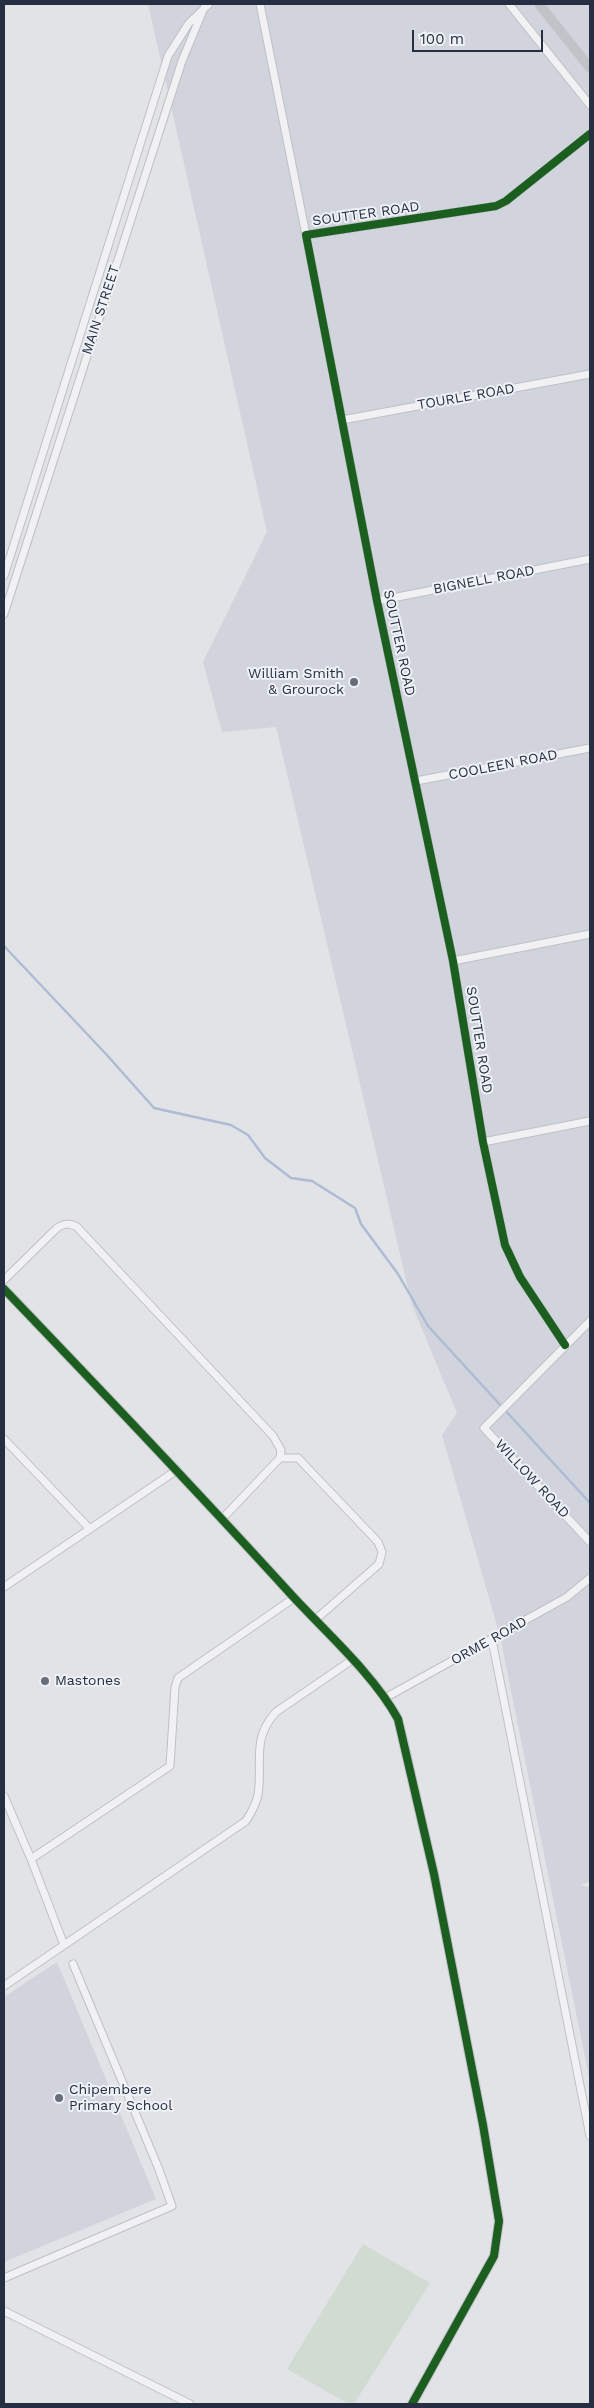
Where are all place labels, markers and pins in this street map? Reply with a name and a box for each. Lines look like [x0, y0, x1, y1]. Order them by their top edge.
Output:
place label: William Smith & Grourock [248, 666, 344, 699]
marker: William Smith & Grourock [348, 676, 360, 688]
place label: Mastones [55, 1673, 121, 1689]
marker: Mastones [39, 1675, 51, 1687]
place label: Chipembere Primary School [69, 2082, 173, 2114]
marker: Chipembere Primary School [53, 2092, 65, 2104]

